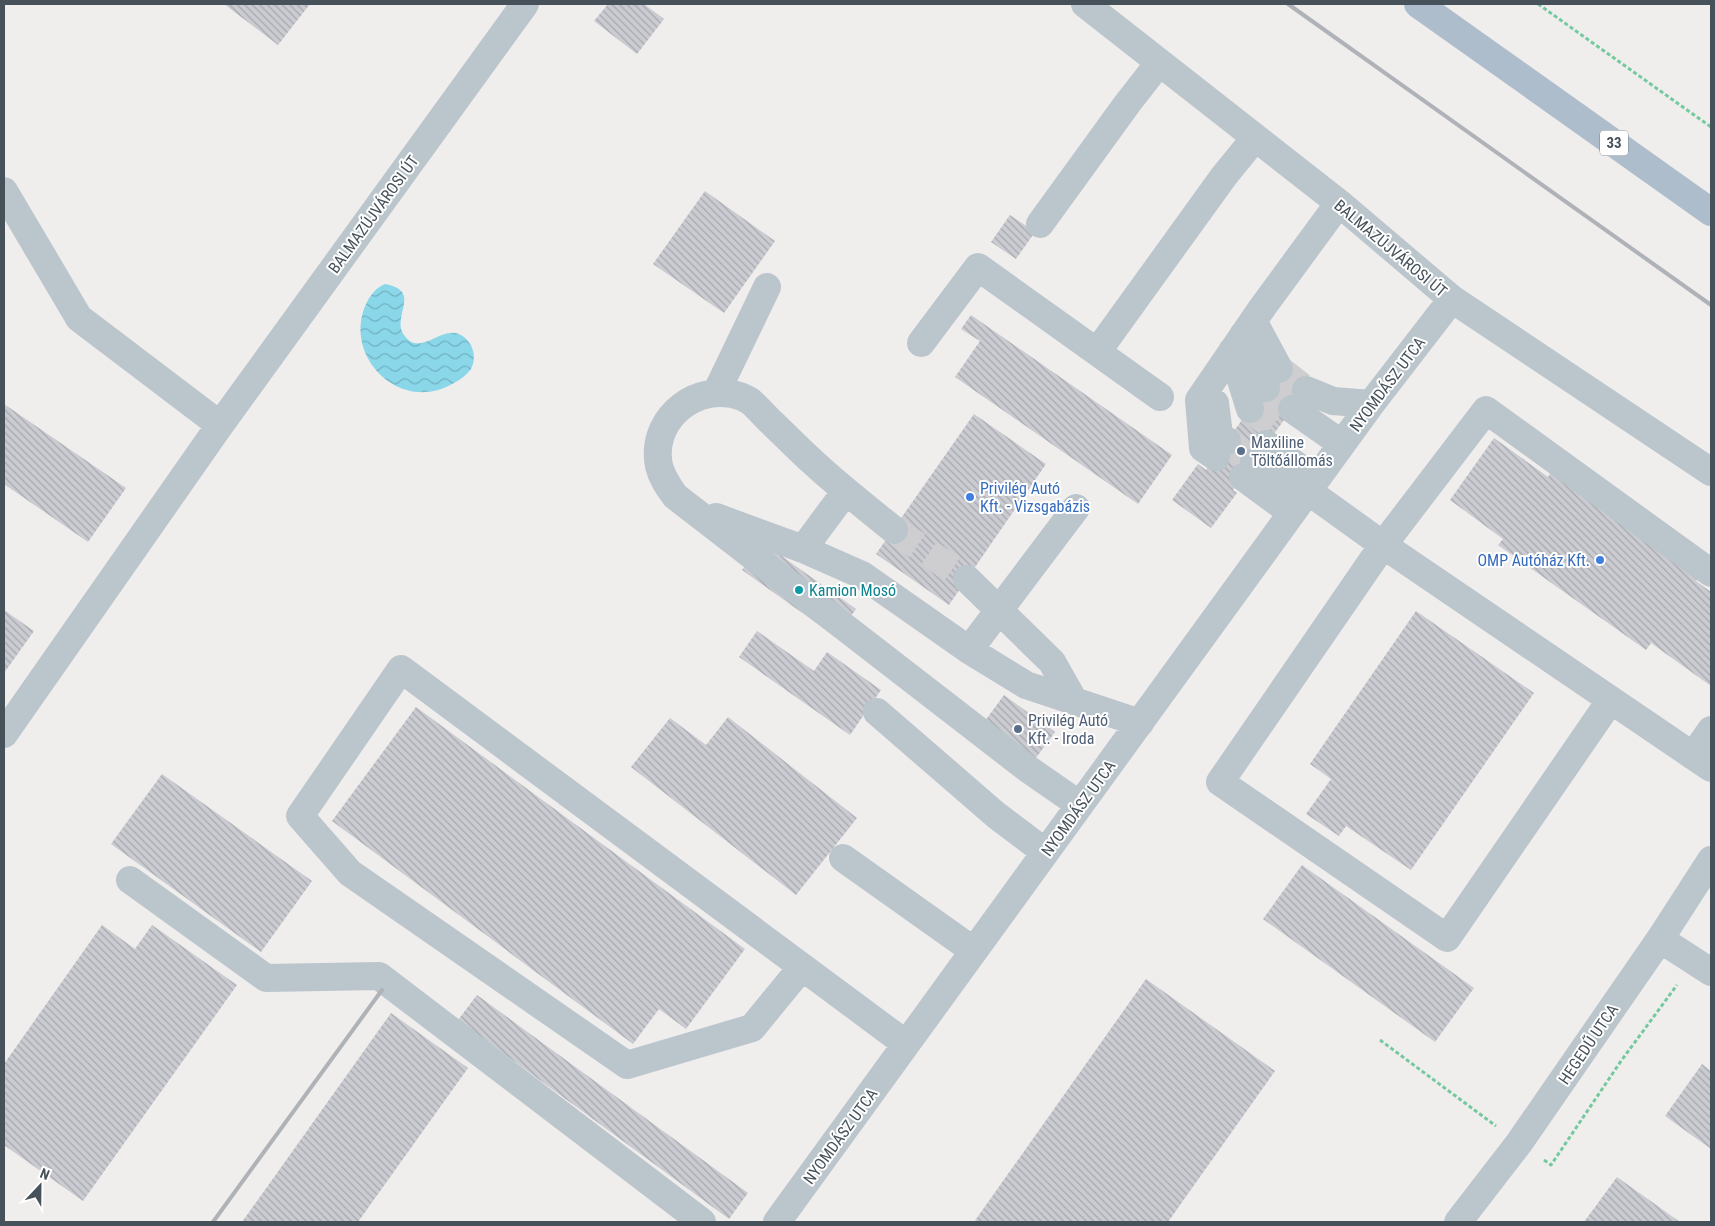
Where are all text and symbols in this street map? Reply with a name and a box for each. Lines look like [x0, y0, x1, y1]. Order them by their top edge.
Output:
road number: 33 [1600, 130, 1628, 156]
street label: BALMAZÚJVÁROSI ÚT [324, 152, 423, 277]
street label: BALMAZÚJVÁROSI ÚT [1331, 196, 1451, 301]
street label: NYOMDÁSZ UTCA [1346, 333, 1429, 435]
place label: Maxiline Töltőállomás [1251, 433, 1333, 470]
marker: Maxiline Töltőállomás [1235, 445, 1247, 457]
place label: Privilég Autó Kft. - Vizsgabázis [980, 479, 1090, 516]
marker: Privilég Autó Kft. - Vizsgabázis [964, 491, 976, 503]
place label: OMP Autóház Kft. [1477, 551, 1590, 570]
marker: OMP Autóház Kft. [1594, 554, 1606, 566]
place label: Kamion Mosó [809, 581, 896, 600]
marker: Kamion Mosó [793, 584, 805, 596]
place label: Privilég Autó Kft. - Iroda [1028, 711, 1108, 748]
marker: Privilég Autó Kft. - Iroda [1012, 723, 1024, 735]
street label: NYOMDÁSZ UTCA [1037, 757, 1119, 860]
street label: HEGEDŰ UTCA [1555, 1001, 1622, 1088]
street label: NYOMDÁSZ UTCA [799, 1085, 881, 1188]
north arrow [15, 1161, 65, 1211]
text: N [38, 1165, 52, 1183]

